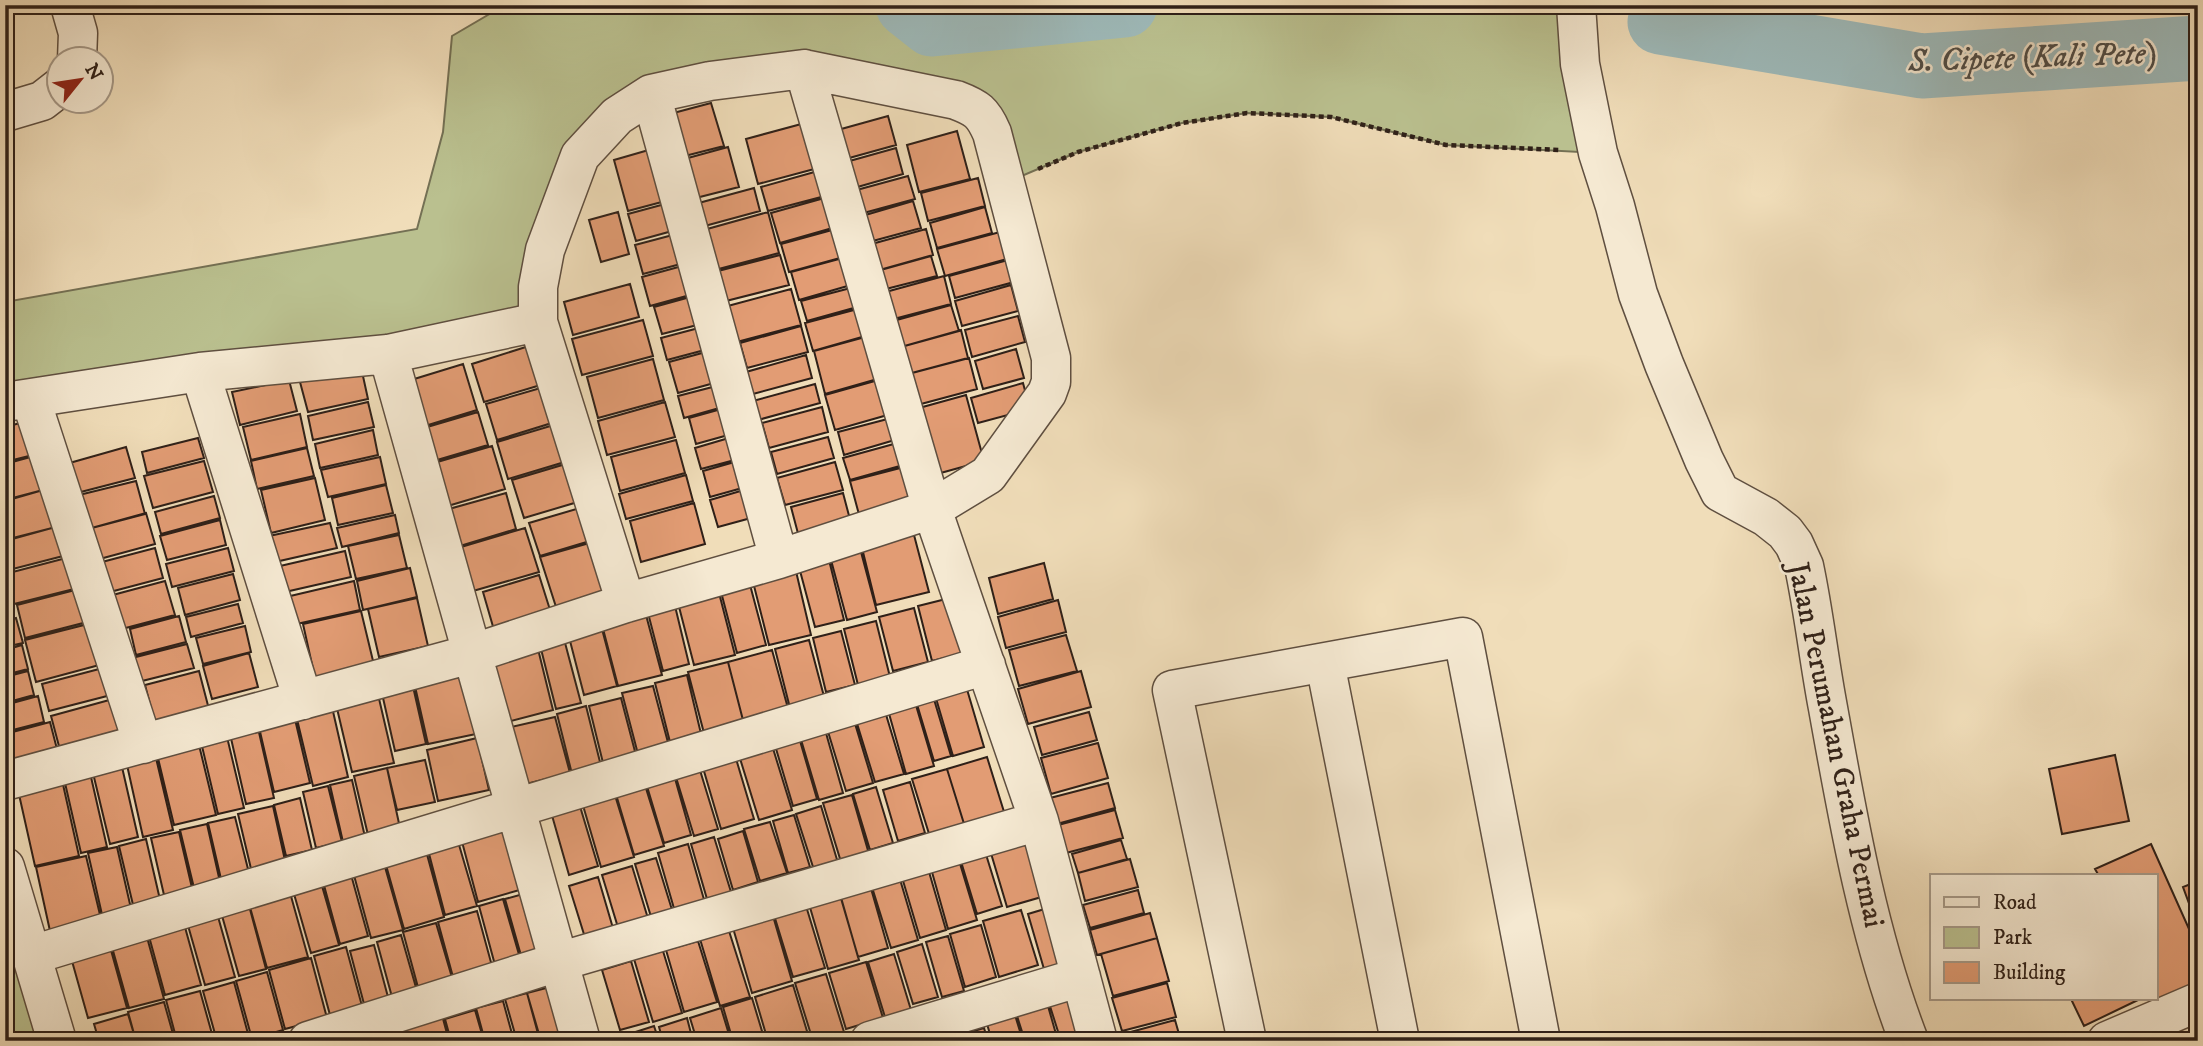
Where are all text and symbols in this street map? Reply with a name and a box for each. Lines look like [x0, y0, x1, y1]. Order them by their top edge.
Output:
water label: S. Cipete (Kali Pete) [1906, 34, 2157, 82]
north arrow [46, 46, 116, 116]
text: N [80, 60, 107, 85]
street label: Jalan Perumahan Graha Permai [1778, 556, 1892, 931]
legend [1930, 874, 2158, 1000]
text: Road [1993, 890, 2037, 916]
text: Park [1993, 925, 2033, 951]
text: Building [1993, 960, 2066, 986]

